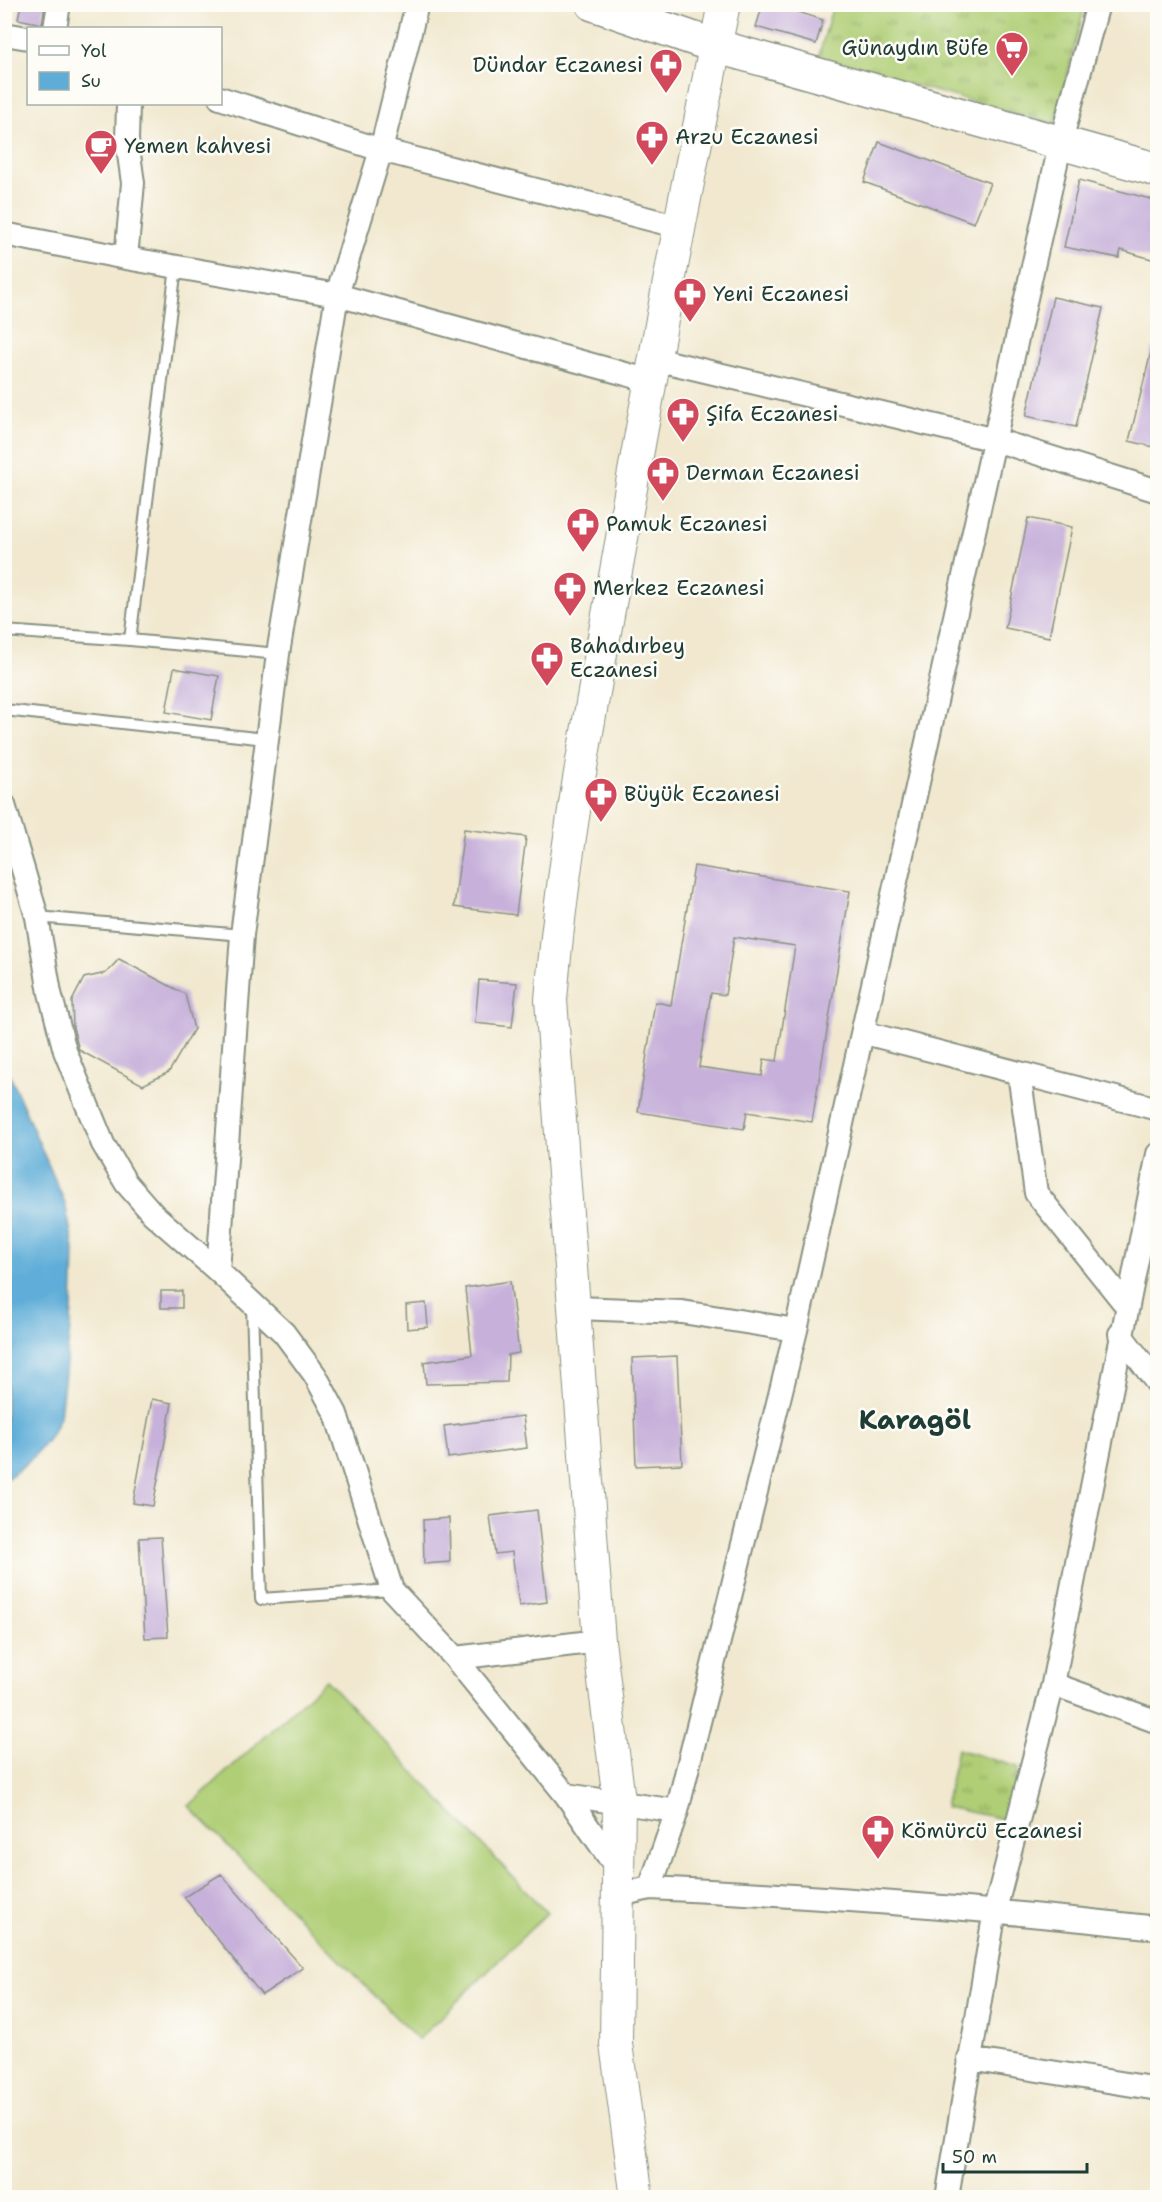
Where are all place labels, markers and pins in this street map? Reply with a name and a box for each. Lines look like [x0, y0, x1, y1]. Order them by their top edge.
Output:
supermarket icon: Günaydın Büfe [994, 30, 1030, 77]
place label: Günaydın Büfe [841, 34, 989, 62]
pharmacy icon: Dündar Eczanesi [648, 47, 684, 94]
place label: Dündar Eczanesi [473, 51, 643, 79]
pharmacy icon: Arzu Eczanesi [634, 119, 670, 166]
place label: Arzu Eczanesi [675, 123, 819, 151]
cafe icon: Yemen kahvesi [83, 128, 119, 175]
place label: Yemen kahvesi [124, 132, 271, 160]
pharmacy icon: Yeni Eczanesi [672, 276, 708, 323]
place label: Yeni Eczanesi [713, 280, 849, 308]
pharmacy icon: Şifa Eczanesi [665, 396, 701, 443]
place label: Şifa Eczanesi [706, 400, 838, 428]
pharmacy icon: Derman Eczanesi [645, 455, 681, 502]
place label: Derman Eczanesi [686, 459, 860, 487]
pharmacy icon: Pamuk Eczanesi [565, 506, 601, 553]
place label: Pamuk Eczanesi [606, 510, 768, 538]
pharmacy icon: Merkez Eczanesi [552, 570, 588, 617]
place label: Merkez Eczanesi [593, 574, 765, 602]
place label: Bahadırbey Eczanesi [570, 632, 685, 684]
pharmacy icon: Bahadırbey Eczanesi [529, 640, 565, 687]
pharmacy icon: Büyük Eczanesi [583, 776, 619, 823]
place label: Büyük Eczanesi [624, 780, 780, 808]
pharmacy icon: Kömürcü Eczanesi [860, 1813, 896, 1860]
place label: Kömürcü Eczanesi [901, 1817, 1083, 1845]

